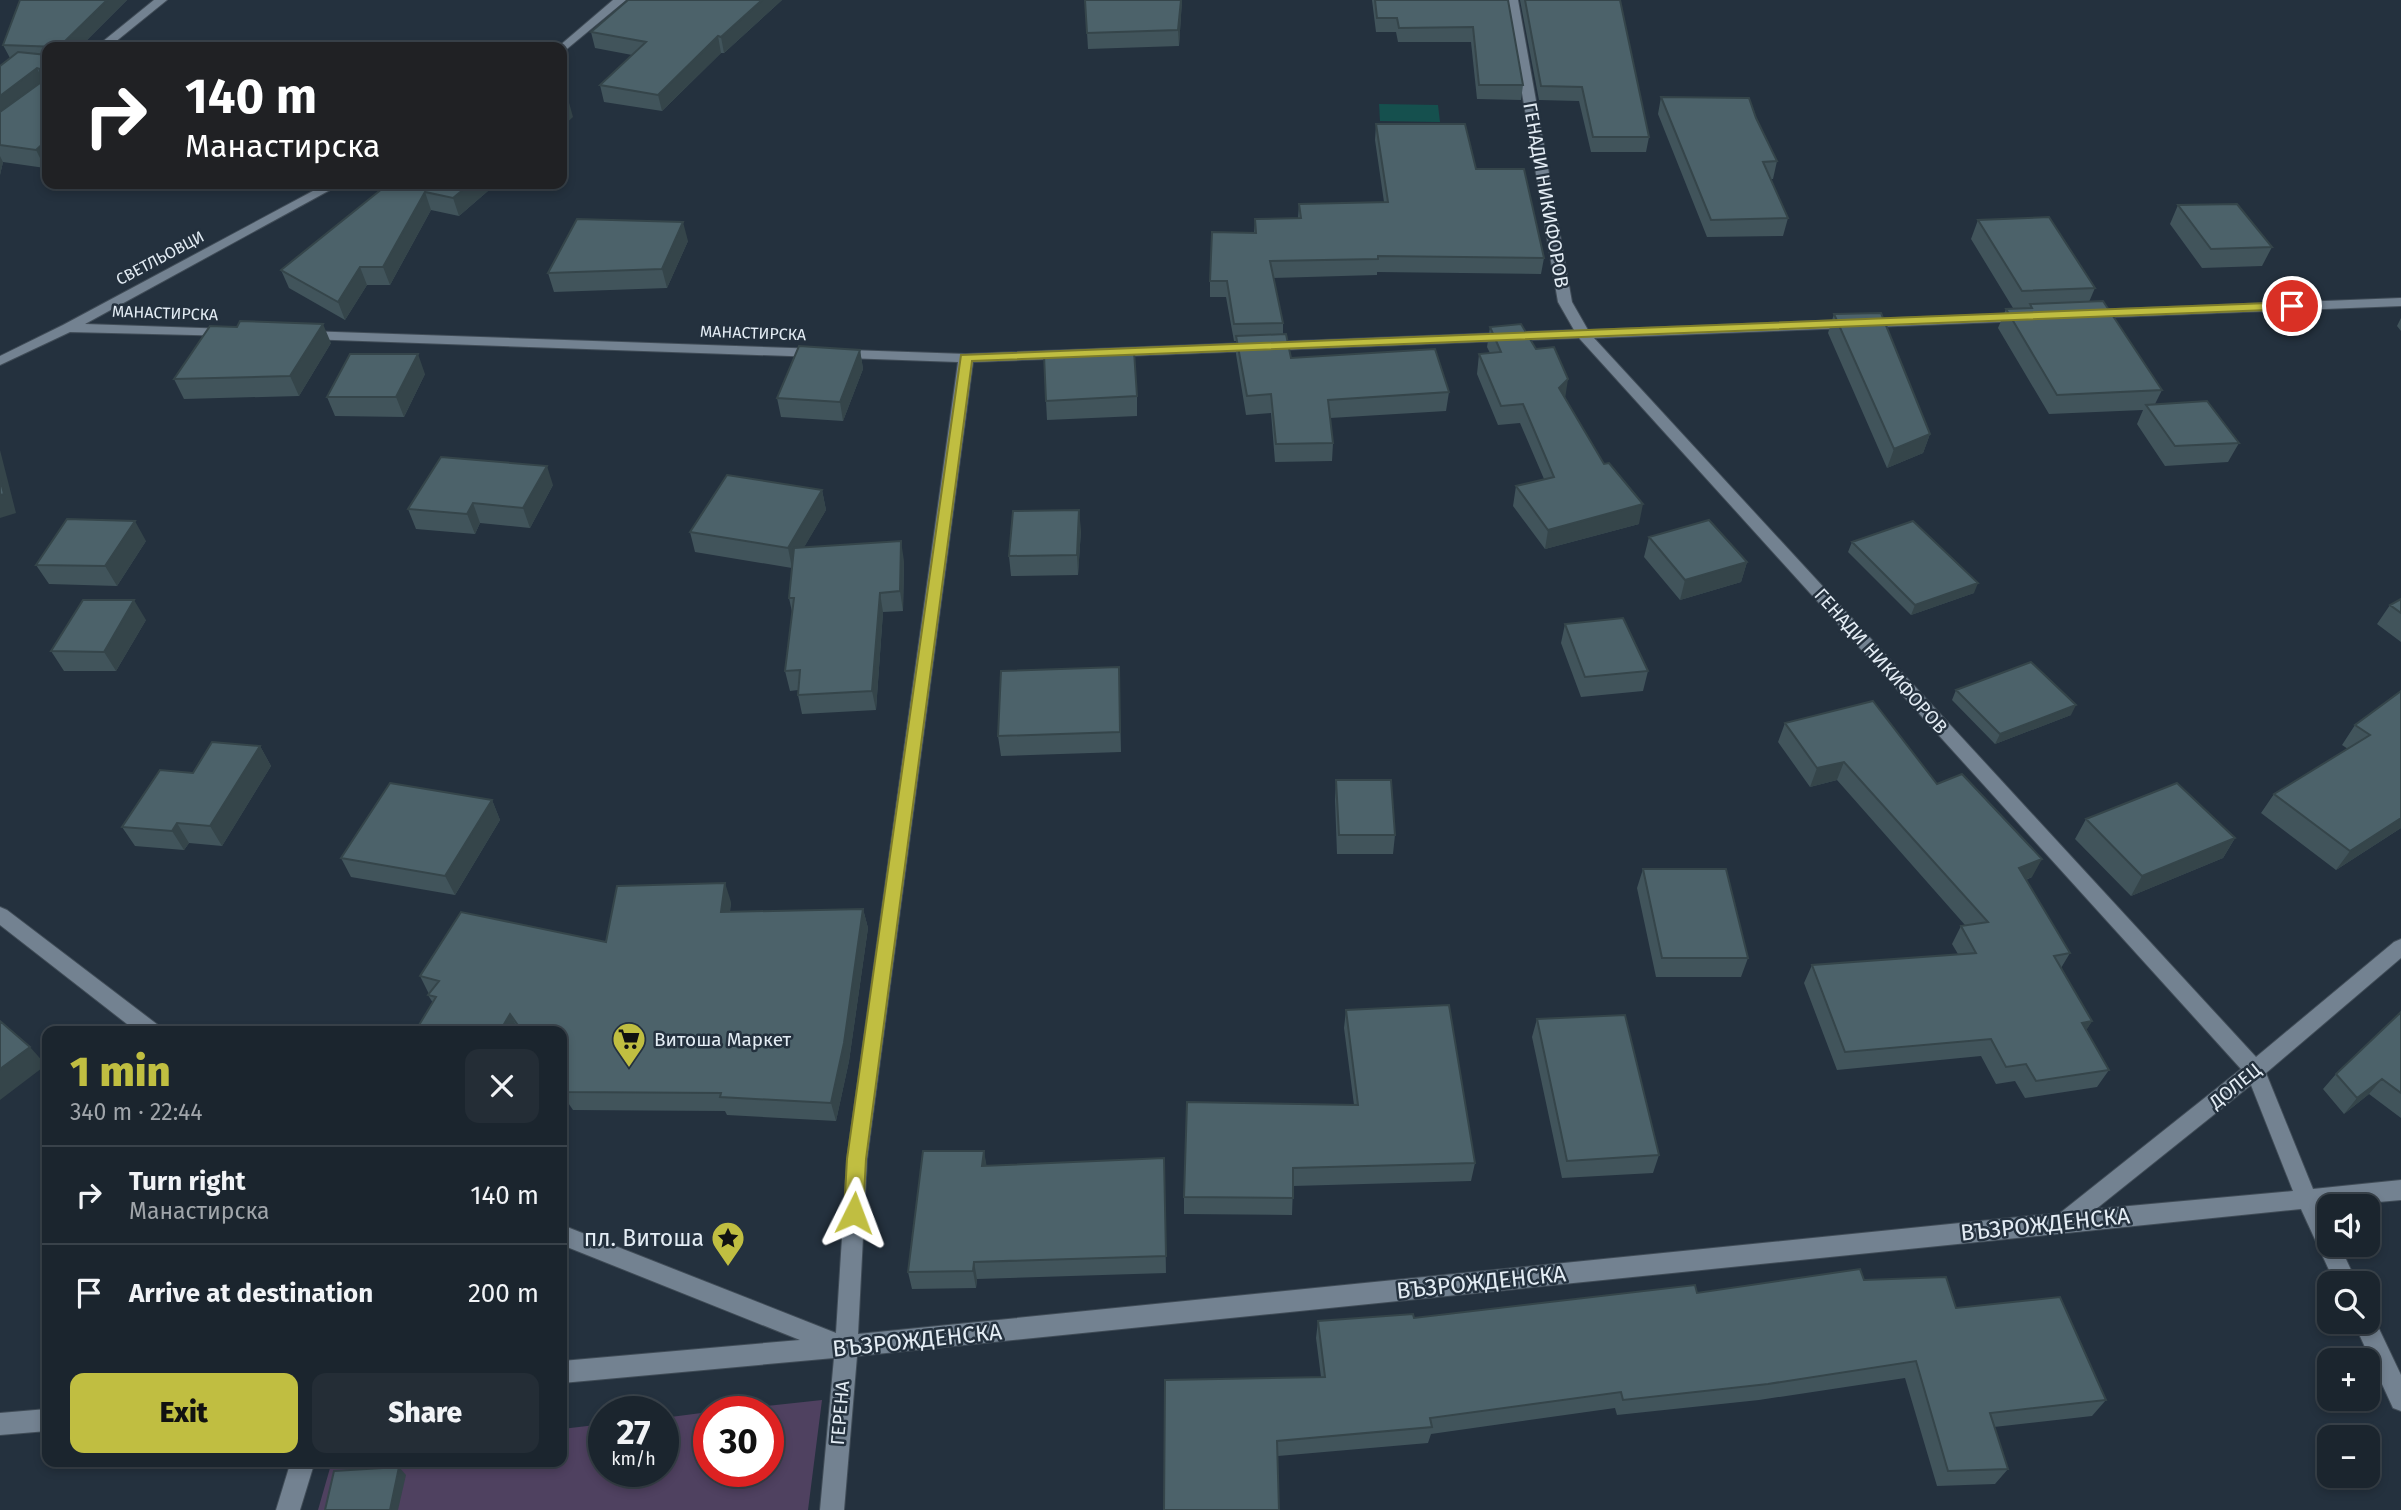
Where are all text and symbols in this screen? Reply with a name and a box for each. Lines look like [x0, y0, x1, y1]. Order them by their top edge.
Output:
text: 140 m [185, 67, 317, 126]
icon: right [70, 70, 161, 161]
street label: ГЕНАДИ НИКИФОРОВ [1518, 101, 1574, 289]
text: Манастирска [185, 127, 380, 165]
street label: СВЕТЛЬОВЦИ [113, 227, 207, 289]
pin [2262, 276, 2322, 336]
icon: arrive [2273, 287, 2311, 325]
street label: МАНАСТИРСКА [112, 302, 219, 324]
street label: МАНАСТИРСКА [700, 322, 807, 344]
street label: ГЕНАДИ НИКИФОРОВ [1810, 584, 1952, 738]
supermarket icon: Витоша Маркет [610, 1020, 648, 1069]
place label: Витоша Маркет [654, 1028, 792, 1051]
text: 1 min [70, 1047, 171, 1097]
button: close [465, 1049, 539, 1123]
street label: ДОЛЕЦ [2204, 1058, 2266, 1114]
text: 340 m · 22:44 [70, 1098, 203, 1126]
text: Turn right [129, 1166, 246, 1197]
icon: right [70, 1176, 108, 1214]
position arrow [817, 1176, 891, 1250]
text: 140 m [470, 1180, 539, 1211]
map controls [2317, 1194, 2380, 1488]
button: sound [2317, 1194, 2380, 1257]
text: Манастирска [129, 1197, 269, 1225]
street label: ВЪЗРОЖДЕНСКА [1959, 1201, 2132, 1247]
place icon: пл. Витоша [709, 1219, 747, 1268]
place label: пл. Витоша [584, 1224, 704, 1252]
street label: ВЪЗРОЖДЕНСКА [1395, 1259, 1568, 1305]
button: search [2317, 1271, 2380, 1334]
icon: arrive [70, 1274, 108, 1312]
text: Arrive at destination [129, 1278, 373, 1309]
text: 200 m [468, 1278, 539, 1309]
street label: ВЪЗРОЖДЕНСКА [831, 1317, 1004, 1363]
button: + [2317, 1348, 2380, 1411]
button: Exit [70, 1373, 298, 1453]
button: Share [312, 1373, 539, 1453]
street label: ГЕРЕНА [826, 1380, 854, 1446]
speed limit sign: 30 [693, 1396, 784, 1487]
text: 27 [616, 1411, 651, 1453]
button: − [2317, 1425, 2380, 1488]
text: km/h [611, 1448, 656, 1470]

